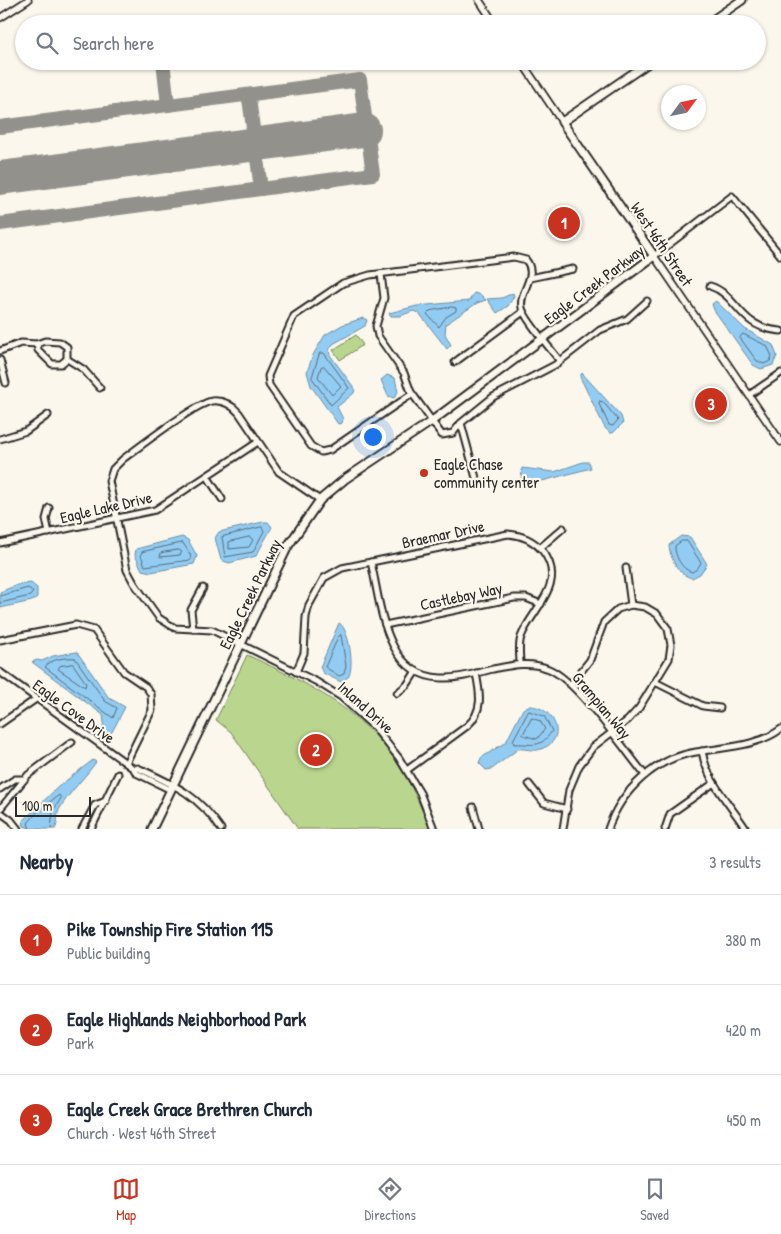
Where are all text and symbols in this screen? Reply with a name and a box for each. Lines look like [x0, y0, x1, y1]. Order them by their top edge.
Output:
search box [15, 15, 766, 70]
icon: search [33, 29, 61, 57]
text: Search here [73, 30, 154, 56]
north arrow [661, 85, 706, 130]
street label: West 46th Street [626, 198, 699, 291]
pin: 1 [548, 204, 580, 242]
street label: Eagle Creek Parkway [539, 239, 649, 329]
pin: 3 [695, 385, 727, 423]
your location [360, 424, 386, 450]
place label: Eagle Chase community center [434, 453, 539, 493]
marker: Eagle Chase community center [418, 467, 430, 479]
street label: Eagle Lake Drive [58, 486, 155, 528]
street label: Braemar Drive [400, 514, 487, 553]
street label: Eagle Creek Parkway [214, 535, 286, 653]
street label: Castlebay Way [418, 577, 504, 615]
street label: Grampian Way [567, 667, 637, 743]
street label: Eagle Cove Drive [28, 674, 120, 749]
street label: Inland Drive [333, 676, 399, 739]
pin: 2 [300, 731, 332, 769]
scale bar [15, 794, 91, 817]
text: 100 m [22, 796, 52, 815]
text: Nearby [20, 847, 73, 876]
text: 3 results [709, 851, 761, 873]
text: Pike Township Fire Station 115 [67, 916, 273, 942]
text: 1 [33, 929, 39, 951]
text: 380 m [725, 929, 761, 951]
text: Public building [67, 942, 150, 964]
text: Eagle Highlands Neighborhood Park [67, 1006, 306, 1032]
text: 2 [32, 1019, 40, 1041]
text: 420 m [726, 1019, 761, 1041]
text: Park [67, 1032, 94, 1054]
text: Eagle Creek Grace Brethren Church [67, 1096, 312, 1122]
text: 3 [32, 1109, 40, 1131]
text: 450 m [727, 1109, 761, 1131]
text: Church · West 46th Street [67, 1122, 216, 1144]
tab: Map [112, 1175, 140, 1224]
tab: Directions [364, 1175, 416, 1224]
tab: Saved [640, 1175, 669, 1224]

